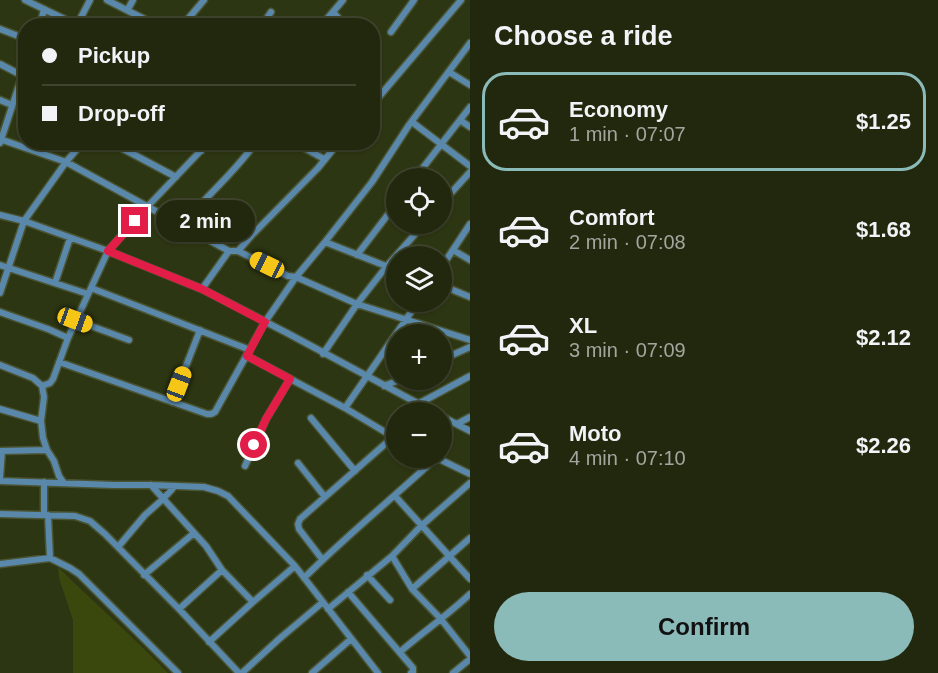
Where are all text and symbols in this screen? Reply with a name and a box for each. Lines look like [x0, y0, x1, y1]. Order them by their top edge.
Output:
text: Choose a ride [494, 21, 673, 51]
text: Pickup [78, 43, 150, 68]
icon: car [497, 95, 551, 149]
text: Economy [569, 97, 668, 122]
text: Drop-off [78, 101, 165, 126]
text: $1.25 [856, 109, 911, 134]
text: 1 min · 07:07 [569, 123, 686, 145]
map controls [386, 168, 452, 468]
button: locate [386, 168, 452, 234]
callout: 2 min [156, 200, 255, 242]
icon: car [497, 203, 551, 257]
text: Comfort [569, 205, 655, 230]
route end [121, 207, 148, 234]
text: 2 min [179, 210, 232, 232]
text: $1.68 [856, 217, 911, 242]
text: 2 min · 07:08 [569, 231, 686, 253]
button: layers [386, 246, 452, 312]
car [247, 249, 287, 281]
car [55, 305, 95, 335]
icon: car [497, 311, 551, 365]
text: XL [569, 313, 597, 338]
button: + [386, 324, 452, 390]
text: $2.12 [856, 325, 911, 350]
text: 3 min · 07:09 [569, 339, 686, 361]
car [164, 364, 194, 404]
button: − [386, 402, 452, 468]
icon: car [497, 419, 551, 473]
text: Moto [569, 421, 622, 446]
route start [240, 431, 267, 458]
text: $2.26 [856, 433, 911, 458]
text: 4 min · 07:10 [569, 447, 686, 469]
button: Confirm [494, 592, 914, 661]

